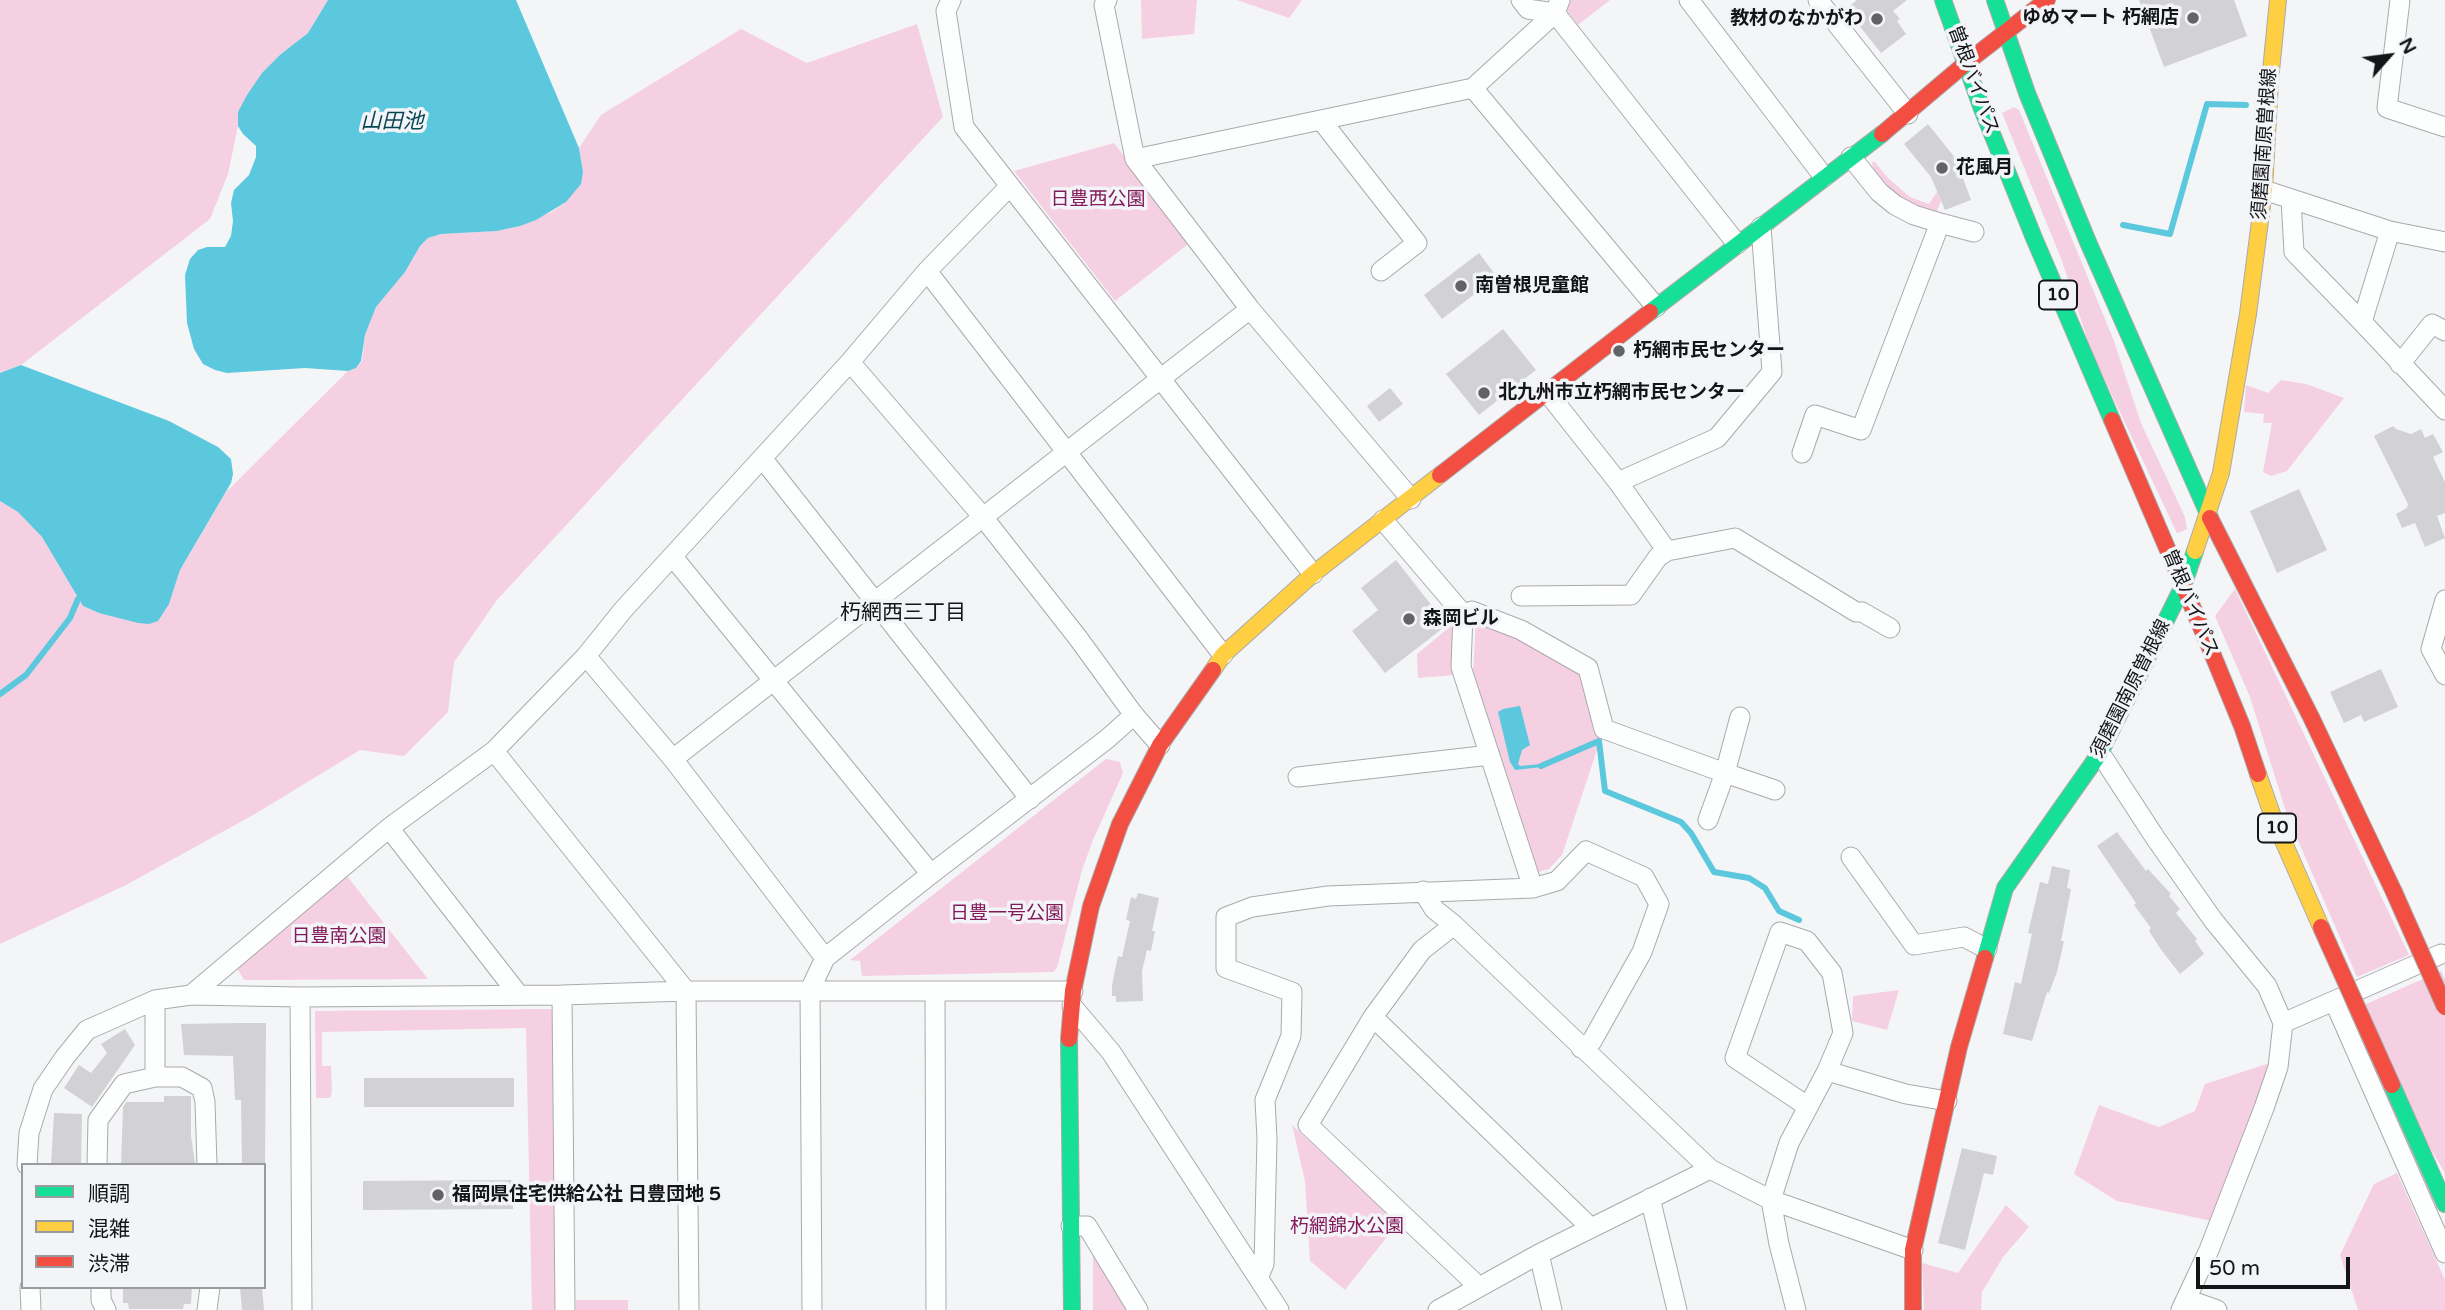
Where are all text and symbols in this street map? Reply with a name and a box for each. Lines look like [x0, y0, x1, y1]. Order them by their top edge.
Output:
place label: ゆめマート 朽網店 [2022, 7, 2179, 29]
place label: 教材のなかがわ [1730, 8, 1863, 30]
marker: ゆめマート 朽網店 [2185, 10, 2201, 26]
marker: 教材のなかがわ [1869, 11, 1885, 27]
north arrow [2354, 21, 2424, 91]
street label: 曽根バイパス [1943, 23, 2003, 137]
text: N [2394, 34, 2421, 58]
street label: 須磨園南原曽根線 [2248, 67, 2282, 221]
water label: 山田池 [361, 109, 423, 135]
place label: 花風月 [1956, 157, 2013, 179]
marker: 花風月 [1934, 160, 1950, 176]
park label: 日豊西公園 [1051, 189, 1145, 211]
place label: 南曽根児童館 [1475, 275, 1589, 297]
marker: 南曽根児童館 [1453, 278, 1469, 294]
road number: 10 [2039, 281, 2077, 310]
place label: 朽網市民センター [1633, 340, 1785, 362]
marker: 朽網市民センター [1611, 343, 1627, 359]
place label: 北九州市立朽網市民センター [1498, 382, 1745, 404]
marker: 北九州市立朽網市民センター [1476, 385, 1492, 401]
street label: 曽根バイパス [2157, 546, 2223, 660]
district label: 朽網西三丁目 [840, 600, 966, 626]
place label: 森岡ビル [1423, 608, 1499, 630]
marker: 森岡ビル [1401, 611, 1417, 627]
street label: 須磨園南原曽根線 [2086, 616, 2176, 762]
road number: 10 [2258, 814, 2296, 842]
park label: 日豊一号公園 [950, 903, 1064, 925]
park label: 日豊南公園 [292, 926, 386, 948]
legend [21, 1163, 266, 1289]
text: 順調 [88, 1182, 130, 1207]
place label: 福岡県住宅供給公社 日豊団地 5 [452, 1184, 721, 1206]
marker: 福岡県住宅供給公社 日豊団地 5 [430, 1187, 446, 1203]
park label: 朽網錦水公園 [1290, 1216, 1404, 1238]
text: 混雑 [88, 1217, 130, 1242]
scale bar [2200, 1244, 2354, 1288]
text: 渋滞 [88, 1252, 130, 1277]
text: 50 m [2209, 1256, 2260, 1281]

